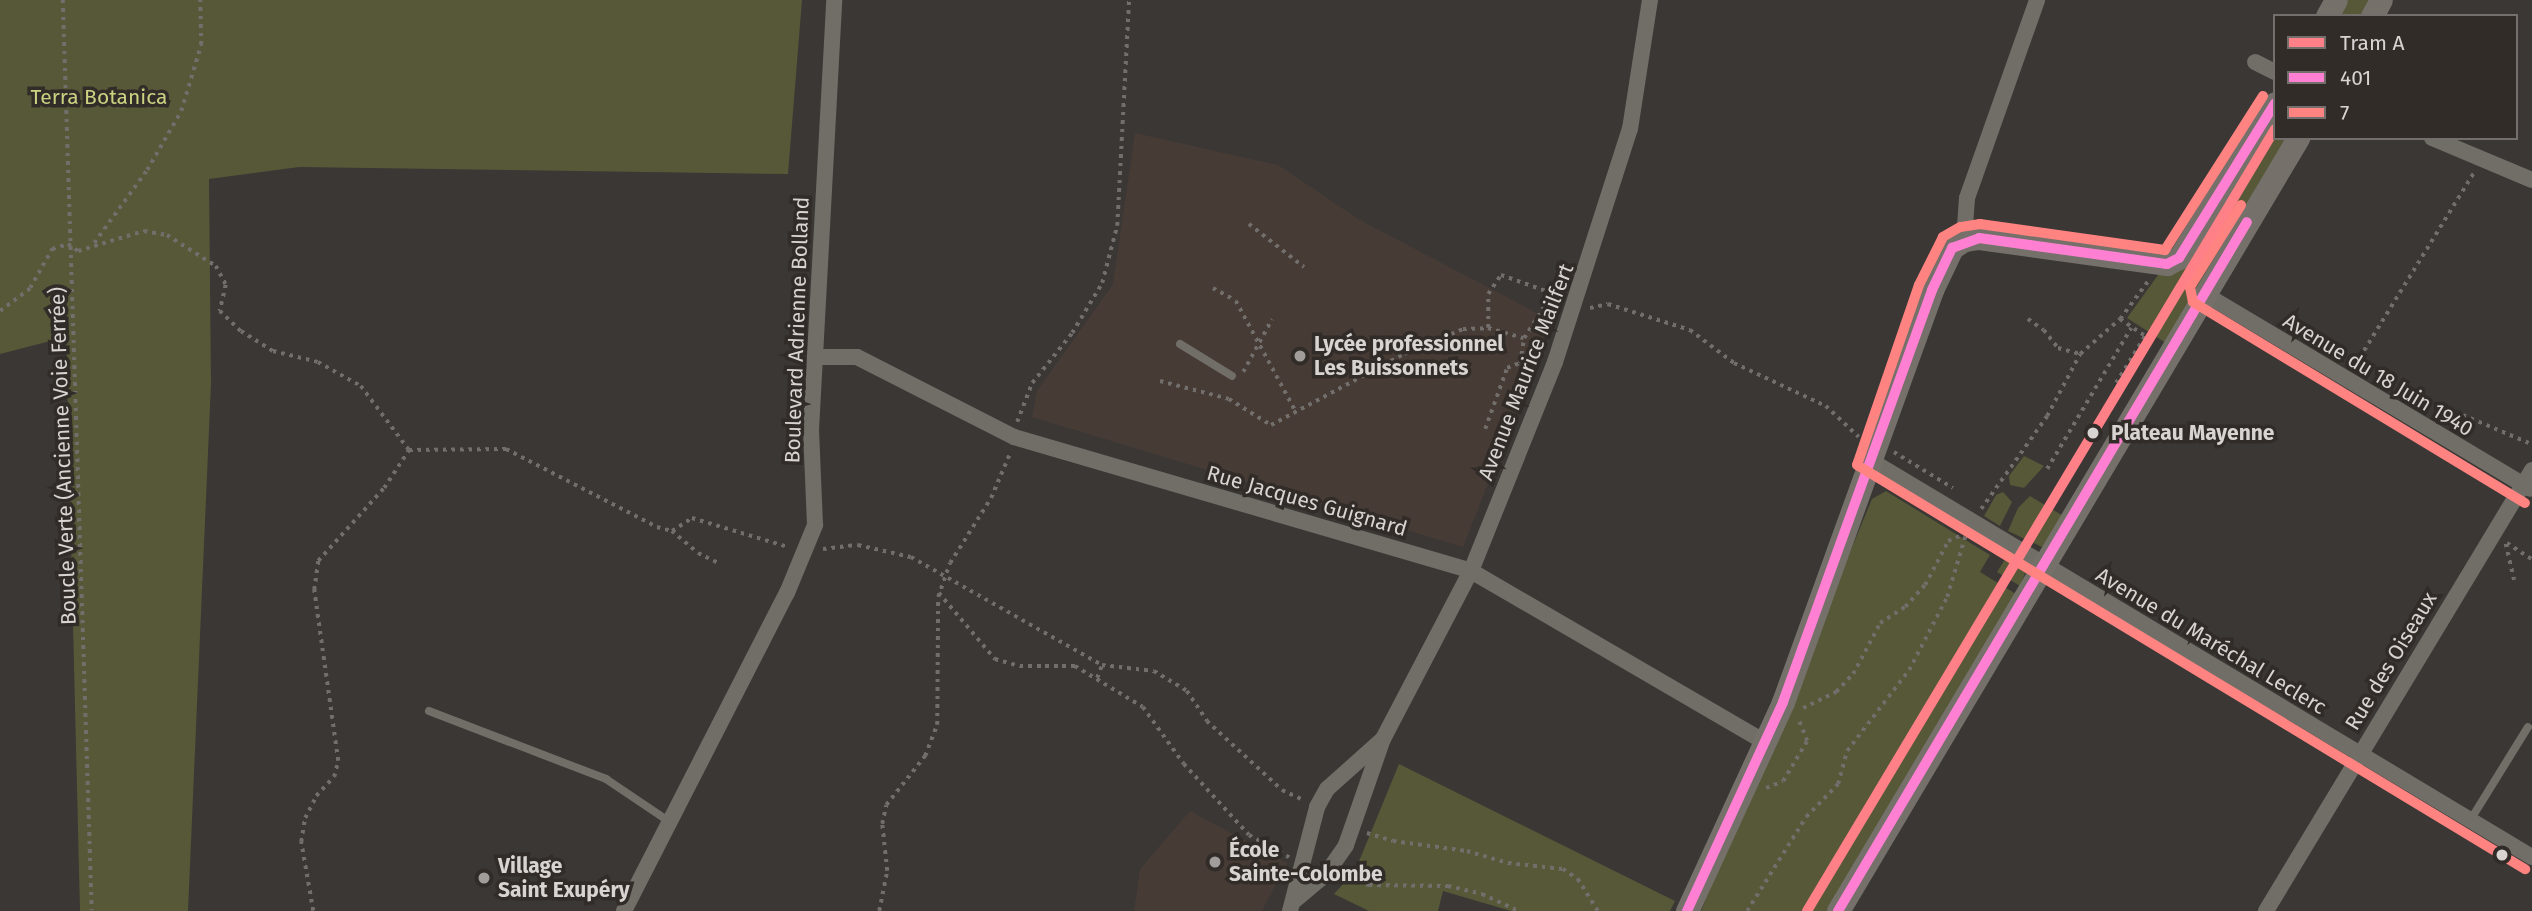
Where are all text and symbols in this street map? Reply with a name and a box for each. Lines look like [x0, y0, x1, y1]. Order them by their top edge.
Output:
legend [2273, 14, 2518, 140]
text: Tram A [2340, 30, 2405, 56]
text: 401 [2340, 65, 2371, 91]
park label: Terra Botanica [31, 84, 167, 110]
text: 7 [2340, 100, 2349, 126]
street label: Boulevard Adrienne Bolland [780, 196, 814, 464]
street label: Avenue Maurice Mailfert [1473, 260, 1579, 484]
street label: Boucle Verte (Ancienne Voie Ferrée) [45, 287, 81, 625]
street label: Avenue du 18 Juin 1940 [2278, 308, 2478, 442]
place label: Lycée professionnel Les Buissonnets [1314, 331, 1504, 381]
marker: Lycée professionnel Les Buissonnets [1292, 348, 1308, 364]
place label: Plateau Mayenne [2111, 420, 2274, 446]
marker: Plateau Mayenne [2081, 421, 2105, 445]
street label: Rue Jacques Guignard [1204, 460, 1410, 542]
street label: Avenue du Maréchal Leclerc [2091, 562, 2331, 720]
street label: Rue des Oiseaux [2340, 587, 2442, 735]
place label: École Sainte-Colombe [1229, 837, 1383, 887]
unlabelled marker [2495, 848, 2509, 862]
place label: Village Saint Exupéry [498, 853, 630, 903]
marker: École Sainte-Colombe [1207, 854, 1223, 870]
marker: Village Saint Exupéry [476, 870, 492, 886]

